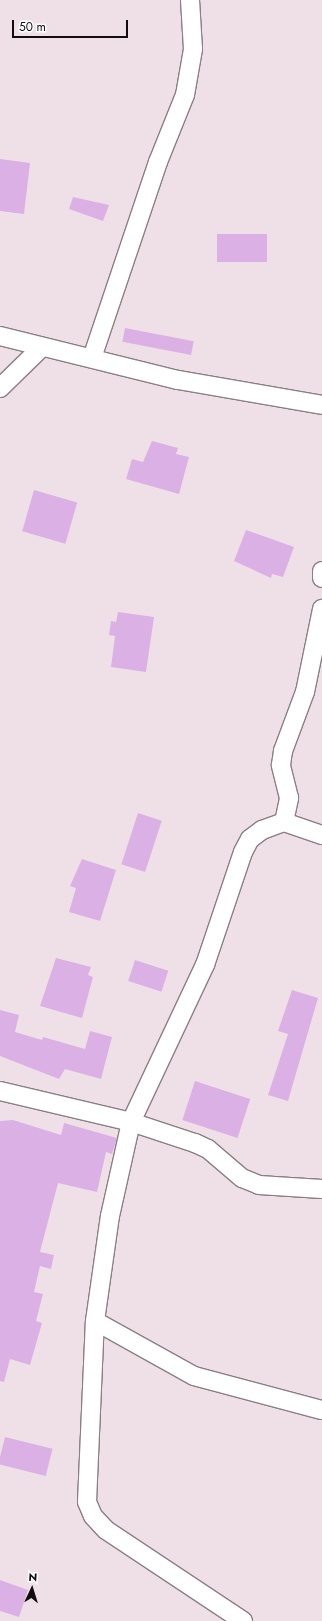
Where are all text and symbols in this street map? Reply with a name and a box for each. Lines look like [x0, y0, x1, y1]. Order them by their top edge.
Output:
scale bar [14, 12, 130, 38]
text: 50 m [19, 18, 46, 36]
north arrow [12, 1569, 52, 1609]
text: N [28, 1569, 38, 1585]

